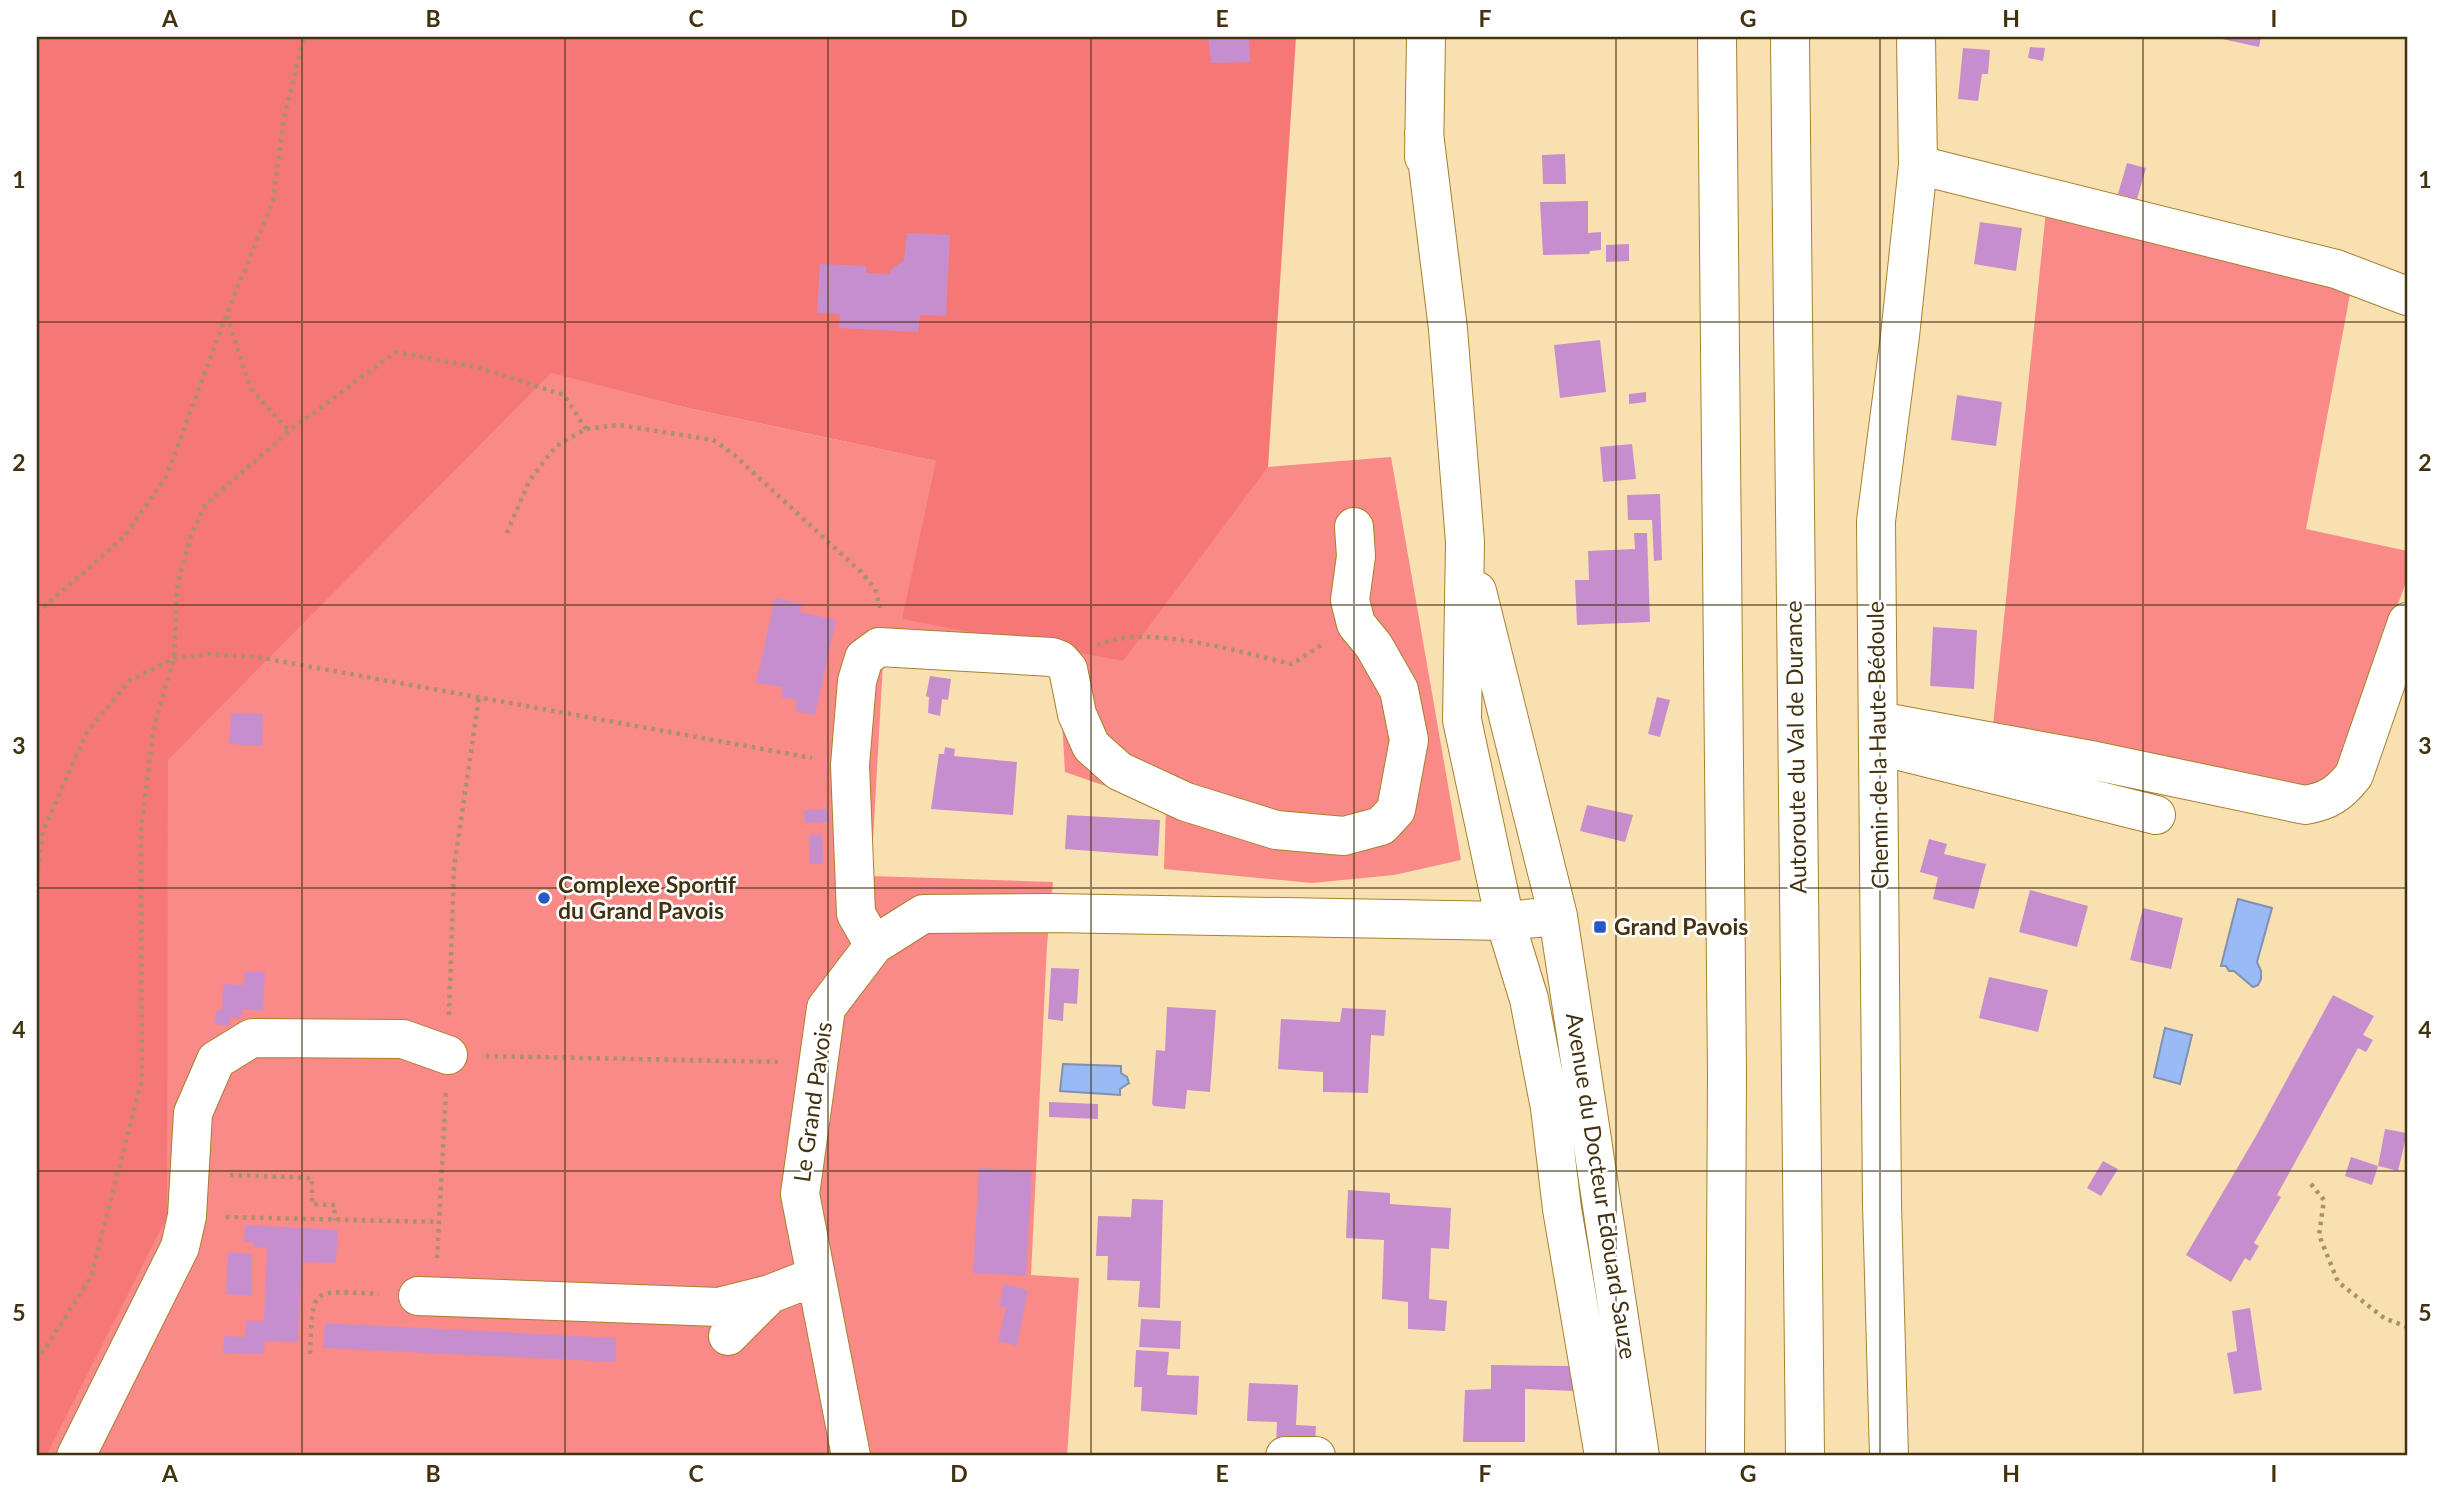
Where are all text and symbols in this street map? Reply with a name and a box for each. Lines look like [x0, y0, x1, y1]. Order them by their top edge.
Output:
text: A [161, 4, 179, 32]
text: B [425, 4, 441, 32]
text: C [688, 4, 704, 32]
text: D [950, 4, 968, 32]
text: E [1215, 4, 1229, 32]
text: F [1478, 4, 1492, 32]
text: G [1740, 4, 1756, 32]
text: H [2002, 4, 2020, 32]
text: I [2271, 4, 2277, 32]
text: 1 [12, 165, 26, 193]
text: 1 [2418, 165, 2432, 193]
text: 2 [12, 448, 26, 476]
text: 2 [2418, 448, 2432, 476]
street label: Autoroute du Val de Durance [1778, 600, 1812, 894]
street label: Chemin de la Haute Bédoule [1860, 601, 1894, 889]
text: 3 [12, 731, 26, 759]
text: 3 [2418, 731, 2432, 759]
place label: Complexe Sportif du Grand Pavois [558, 870, 737, 924]
marker: Complexe Sportif du Grand Pavois [536, 890, 552, 906]
place label: Grand Pavois [1614, 912, 1748, 940]
marker: Grand Pavois [1592, 919, 1608, 935]
street label: Avenue du Docteur Edouard Sauze [1561, 1011, 1643, 1361]
text: 4 [12, 1015, 26, 1043]
text: 4 [2418, 1015, 2432, 1043]
street label: Le Grand Pavois [787, 1020, 837, 1184]
text: 5 [12, 1298, 26, 1326]
text: 5 [2418, 1298, 2432, 1326]
text: A [161, 1459, 179, 1487]
text: B [425, 1459, 441, 1487]
text: C [688, 1459, 704, 1487]
text: D [950, 1459, 968, 1487]
text: E [1215, 1459, 1229, 1487]
text: F [1478, 1459, 1492, 1487]
text: G [1740, 1459, 1756, 1487]
text: H [2002, 1459, 2020, 1487]
text: I [2271, 1459, 2277, 1487]

